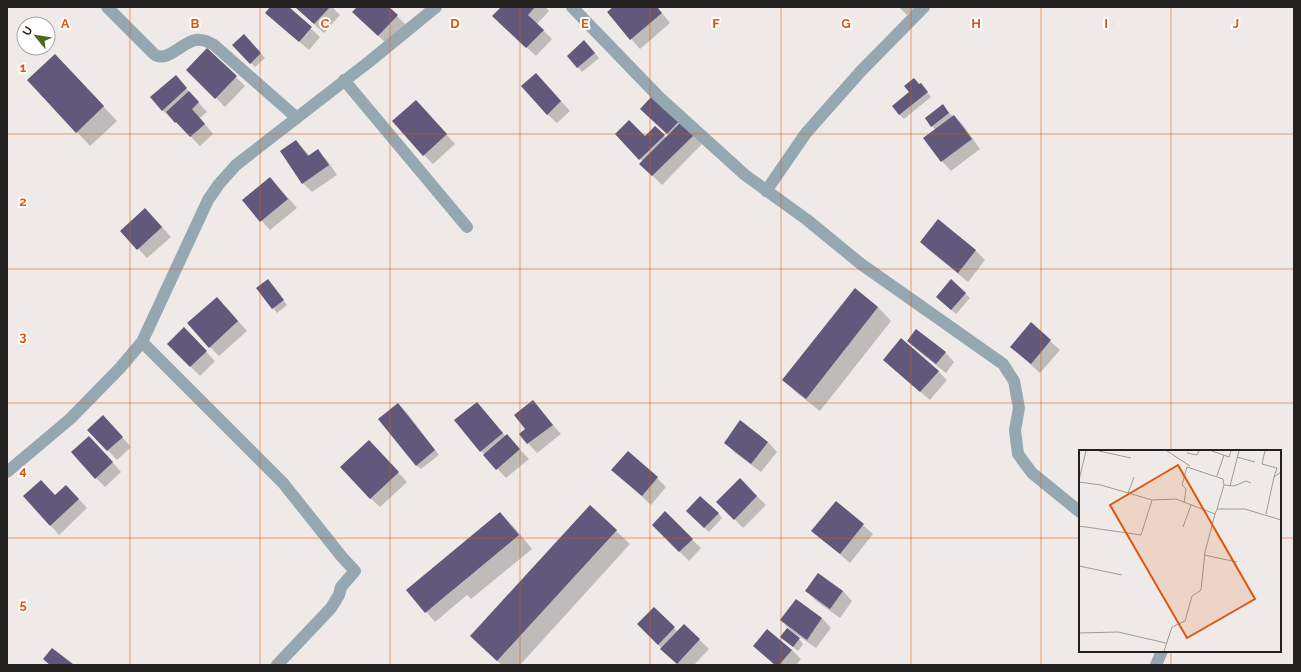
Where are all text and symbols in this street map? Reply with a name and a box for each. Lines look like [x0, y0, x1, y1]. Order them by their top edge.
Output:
north arrow [16, 16, 56, 56]
text: A [61, 16, 70, 31]
text: B [191, 16, 200, 31]
text: C [321, 16, 330, 31]
text: D [450, 16, 460, 31]
text: E [581, 16, 589, 31]
text: F [712, 16, 720, 31]
text: G [841, 16, 851, 31]
text: H [971, 16, 981, 31]
text: I [1104, 16, 1108, 31]
text: J [1233, 16, 1239, 31]
text: U [20, 24, 35, 38]
text: 1 [20, 60, 27, 75]
text: 2 [19, 194, 27, 209]
text: 3 [19, 329, 27, 344]
inset map [1079, 450, 1281, 652]
text: 4 [19, 463, 27, 478]
text: 5 [19, 597, 27, 612]

